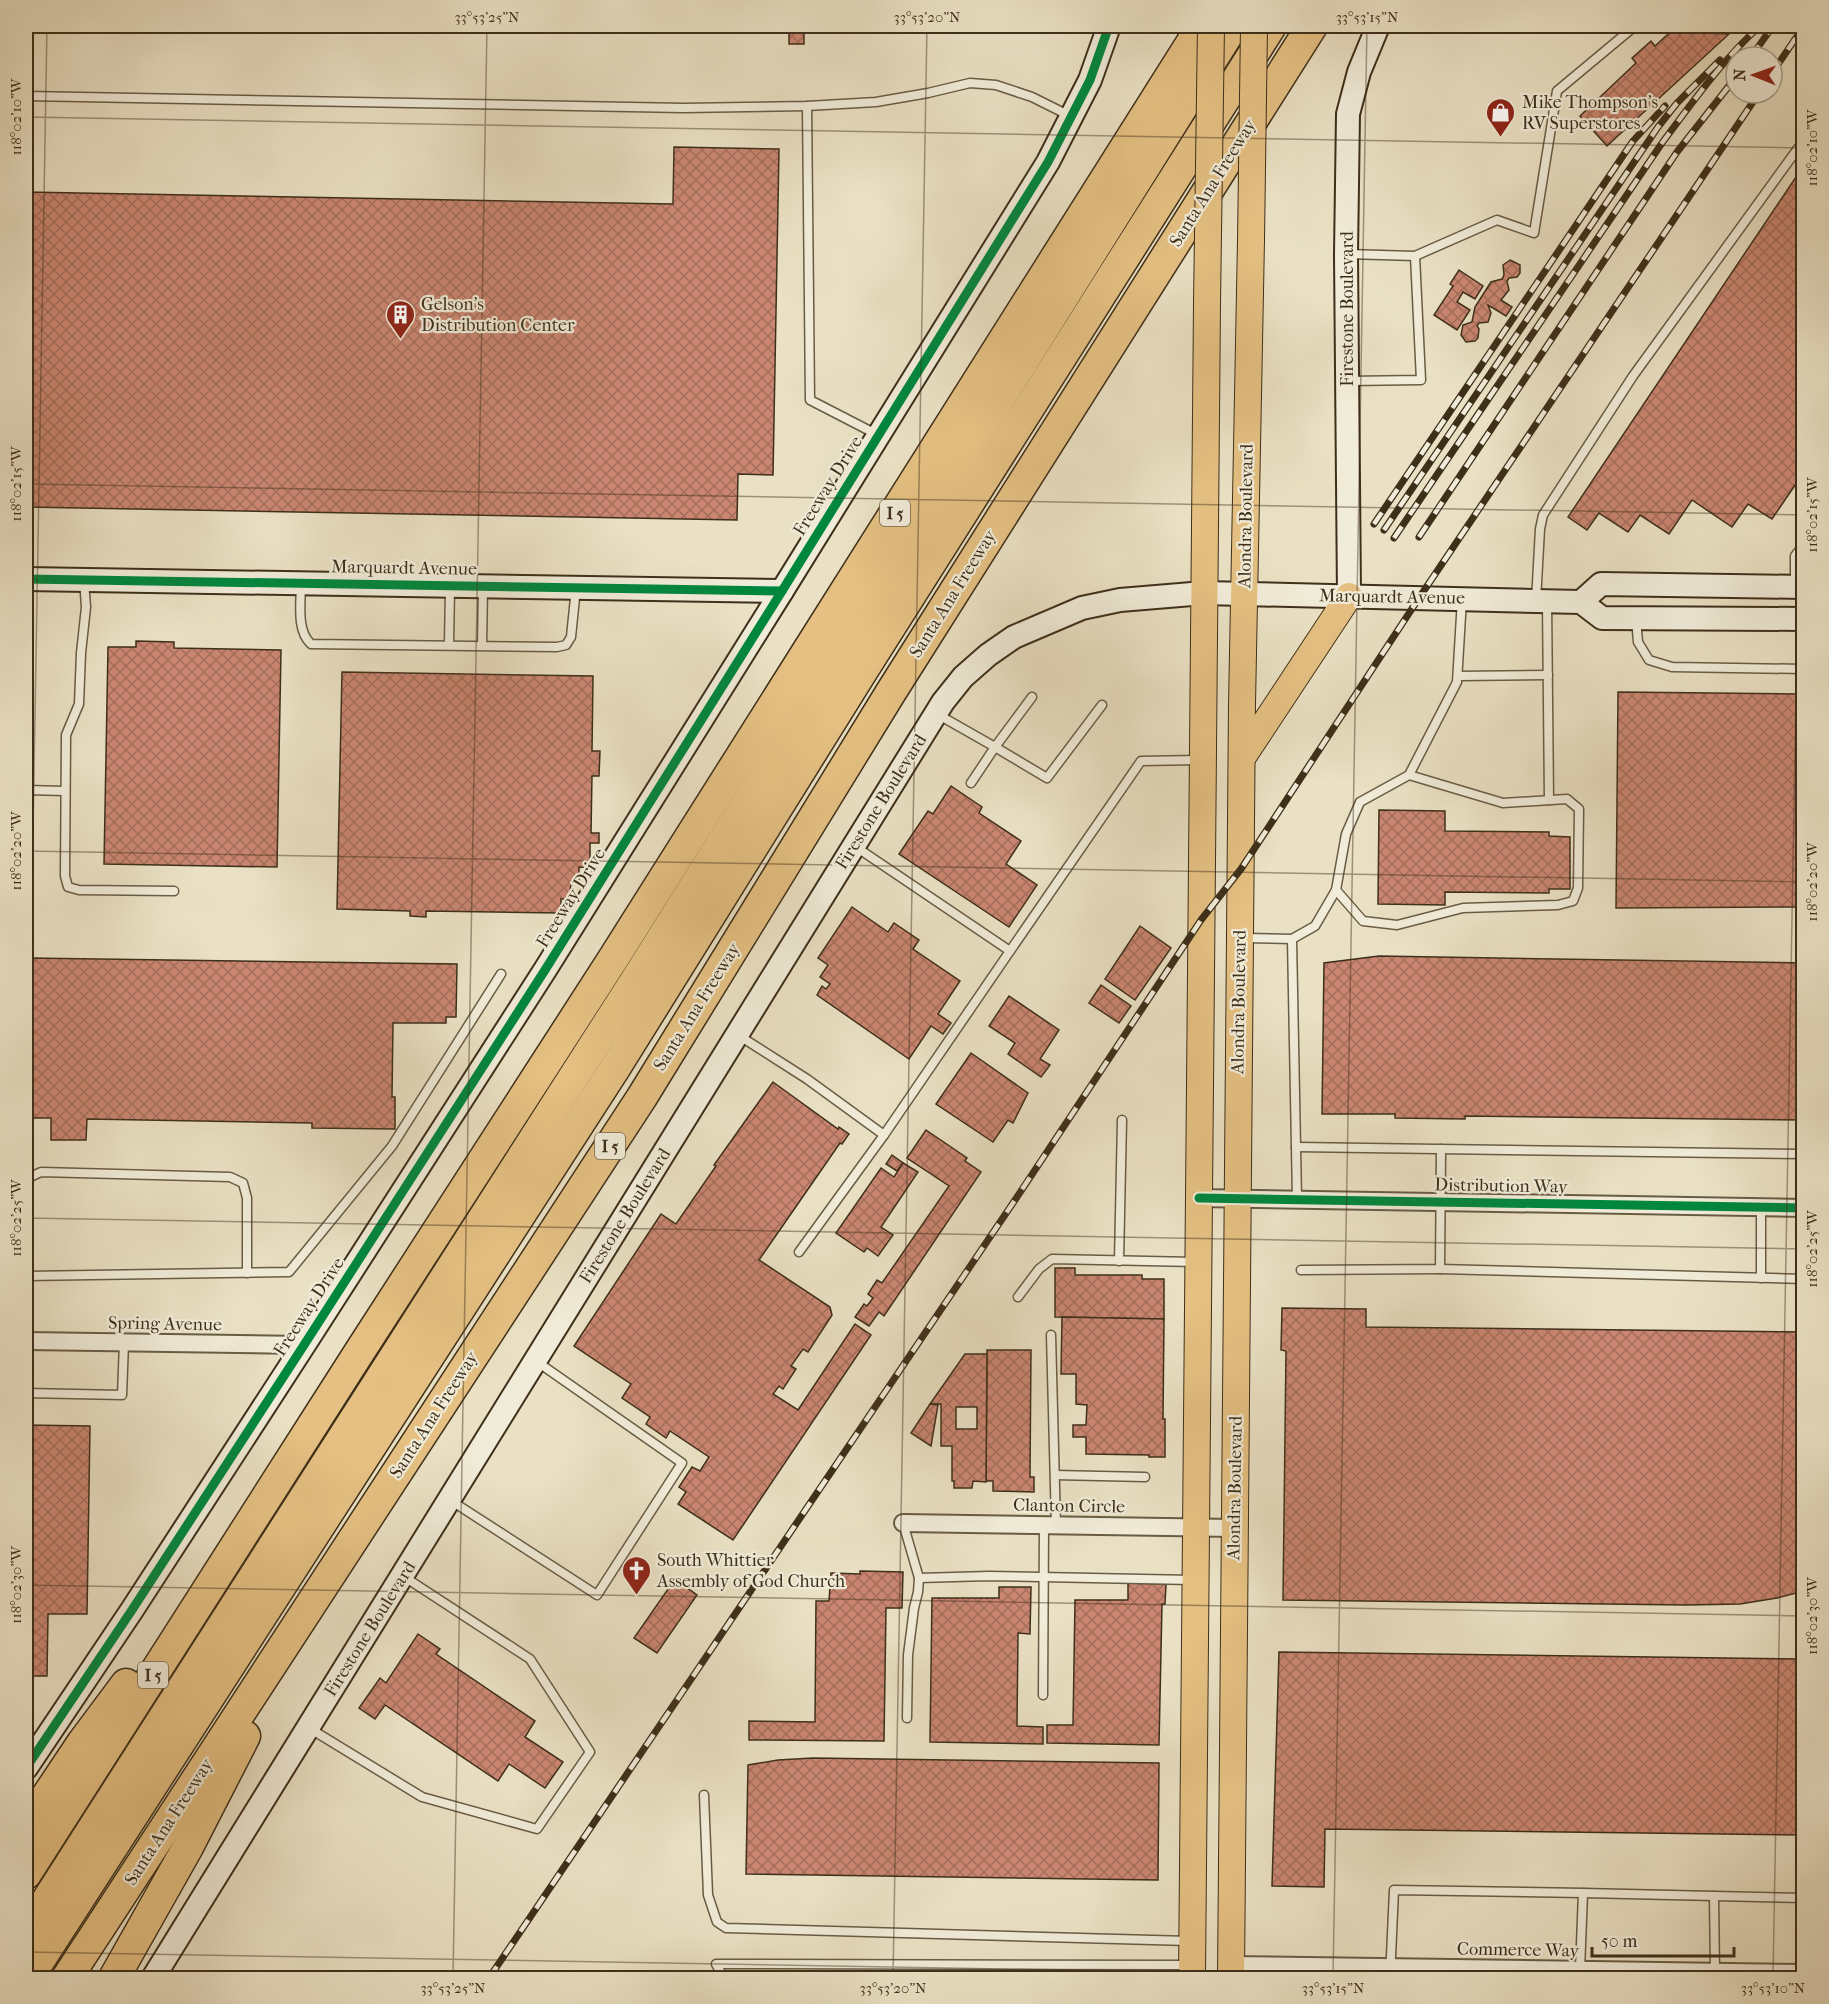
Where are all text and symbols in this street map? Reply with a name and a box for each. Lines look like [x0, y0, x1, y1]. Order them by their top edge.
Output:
text: 33°53'25"N [454, 8, 520, 26]
text: 33°53'20"N [894, 8, 961, 26]
text: 33°53'15"N [1336, 8, 1399, 26]
north arrow [1724, 45, 1784, 105]
text: N [1730, 68, 1749, 81]
text: 118°02'10"W [7, 77, 25, 156]
place label: Mike Thompson's RV Superstores [1522, 92, 1659, 134]
shop icon: Mike Thompson's RV Superstores [1485, 96, 1517, 138]
text: 118°02'10"W [1803, 108, 1821, 187]
street label: Santa Ana Freeway [1165, 114, 1261, 251]
street label: Firestone Boulevard [1337, 231, 1358, 387]
place label: Gelson's Distribution Center [421, 294, 575, 336]
building icon: Gelson's Distribution Center [384, 298, 416, 340]
street label: Freeway Drive [789, 432, 867, 540]
street label: Alondra Boulevard [1234, 443, 1258, 589]
text: 118°02'15"W [7, 445, 25, 522]
text: 118°02'15"W [1803, 476, 1821, 553]
road number: I 5 [880, 500, 910, 526]
street label: Santa Ana Freeway [905, 525, 1001, 662]
street label: Marquardt Avenue [331, 556, 477, 580]
street label: Marquardt Avenue [1319, 585, 1465, 609]
street label: Firestone Boulevard [831, 730, 931, 873]
text: 118°02'20"W [7, 810, 25, 891]
text: 118°02'20"W [1803, 841, 1821, 922]
street label: Freeway Drive [532, 844, 610, 952]
street label: Alondra Boulevard [1227, 929, 1251, 1075]
street label: Santa Ana Freeway [649, 938, 745, 1075]
road number: I 5 [595, 1133, 625, 1159]
street label: Firestone Boulevard [575, 1144, 675, 1287]
street label: Distribution Way [1434, 1174, 1569, 1198]
text: 118°02'25"W [7, 1178, 25, 1257]
text: 118°02'25"W [1803, 1209, 1821, 1288]
street label: Freeway Drive [269, 1254, 349, 1360]
street label: Spring Avenue [108, 1313, 222, 1335]
street label: Santa Ana Freeway [385, 1347, 483, 1482]
street label: Alondra Boulevard [1223, 1415, 1247, 1561]
street label: Clanton Circle [1013, 1495, 1125, 1517]
text: 118°02'30"W [7, 1545, 25, 1624]
place label: South Whittier Assembly of God Church [656, 1550, 845, 1592]
church icon: South Whittier Assembly of God Church [620, 1554, 652, 1596]
street label: Firestone Boulevard [320, 1557, 420, 1700]
text: 118°02'30"W [1803, 1576, 1821, 1655]
road number: I 5 [138, 1662, 168, 1688]
street label: Santa Ana Freeway [120, 1754, 218, 1889]
scale bar [1592, 1920, 1734, 1958]
text: 50 m [1601, 1931, 1638, 1952]
street label: Commerce Way [1457, 1938, 1581, 1962]
text: 33°53'25"N [420, 1979, 486, 1997]
text: 33°53'20"N [860, 1979, 927, 1997]
text: 33°53'15"N [1302, 1979, 1365, 1997]
text: 33°53'10"N [1741, 1979, 1806, 1997]

